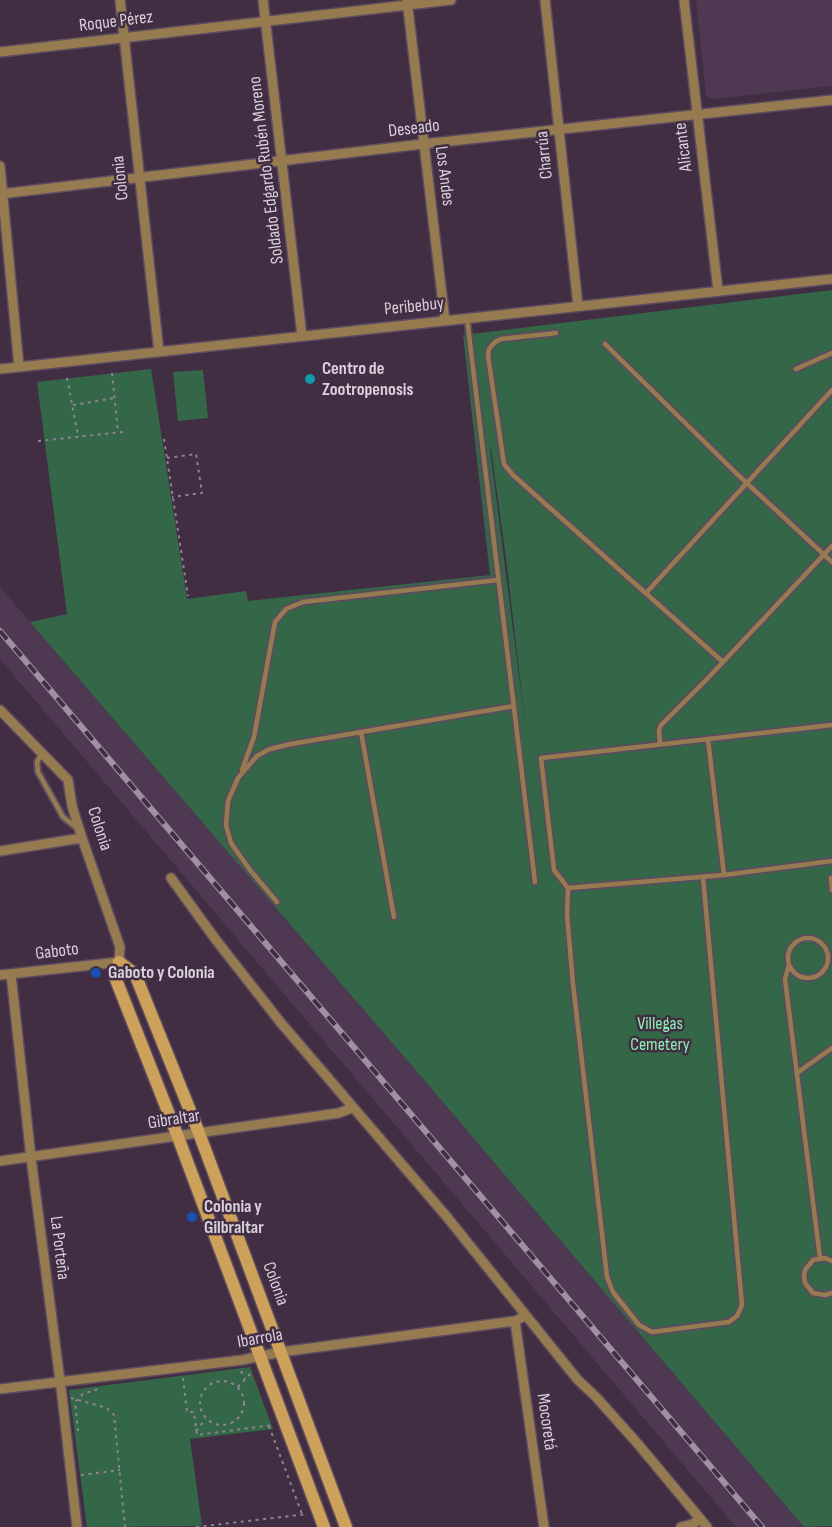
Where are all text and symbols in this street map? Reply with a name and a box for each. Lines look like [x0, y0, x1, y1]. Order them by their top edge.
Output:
street label: Roque Pérez [78, 7, 154, 37]
street label: Soldado Edgardo Rubén Moreno [245, 75, 289, 265]
street label: Deseado [387, 115, 441, 143]
street label: Alicante [670, 121, 698, 173]
street label: Charrúa [532, 130, 558, 180]
street label: Los Andes [430, 145, 458, 207]
street label: Colonia [108, 155, 134, 201]
street label: Peribebuy [383, 293, 445, 321]
place label: Centro de Zootropenosis [322, 358, 413, 400]
marker: Centro de Zootropenosis [303, 372, 317, 386]
street label: Colonia [82, 804, 116, 854]
street label: Gaboto [34, 939, 80, 965]
place label: Gaboto y Colonia [108, 962, 215, 984]
marker: Gaboto y Colonia [89, 966, 103, 980]
park label: Villegas Cemetery [630, 1013, 690, 1056]
street label: Gibraltar [146, 1105, 202, 1135]
place label: Colonia y Gilbraltar [204, 1196, 264, 1238]
marker: Colonia y Gilbraltar [185, 1210, 199, 1224]
street label: La Porteña [44, 1215, 74, 1281]
street label: Colonia [257, 1259, 293, 1309]
street label: Ibarrola [236, 1324, 284, 1354]
street label: Mocoretá [531, 1392, 561, 1452]

